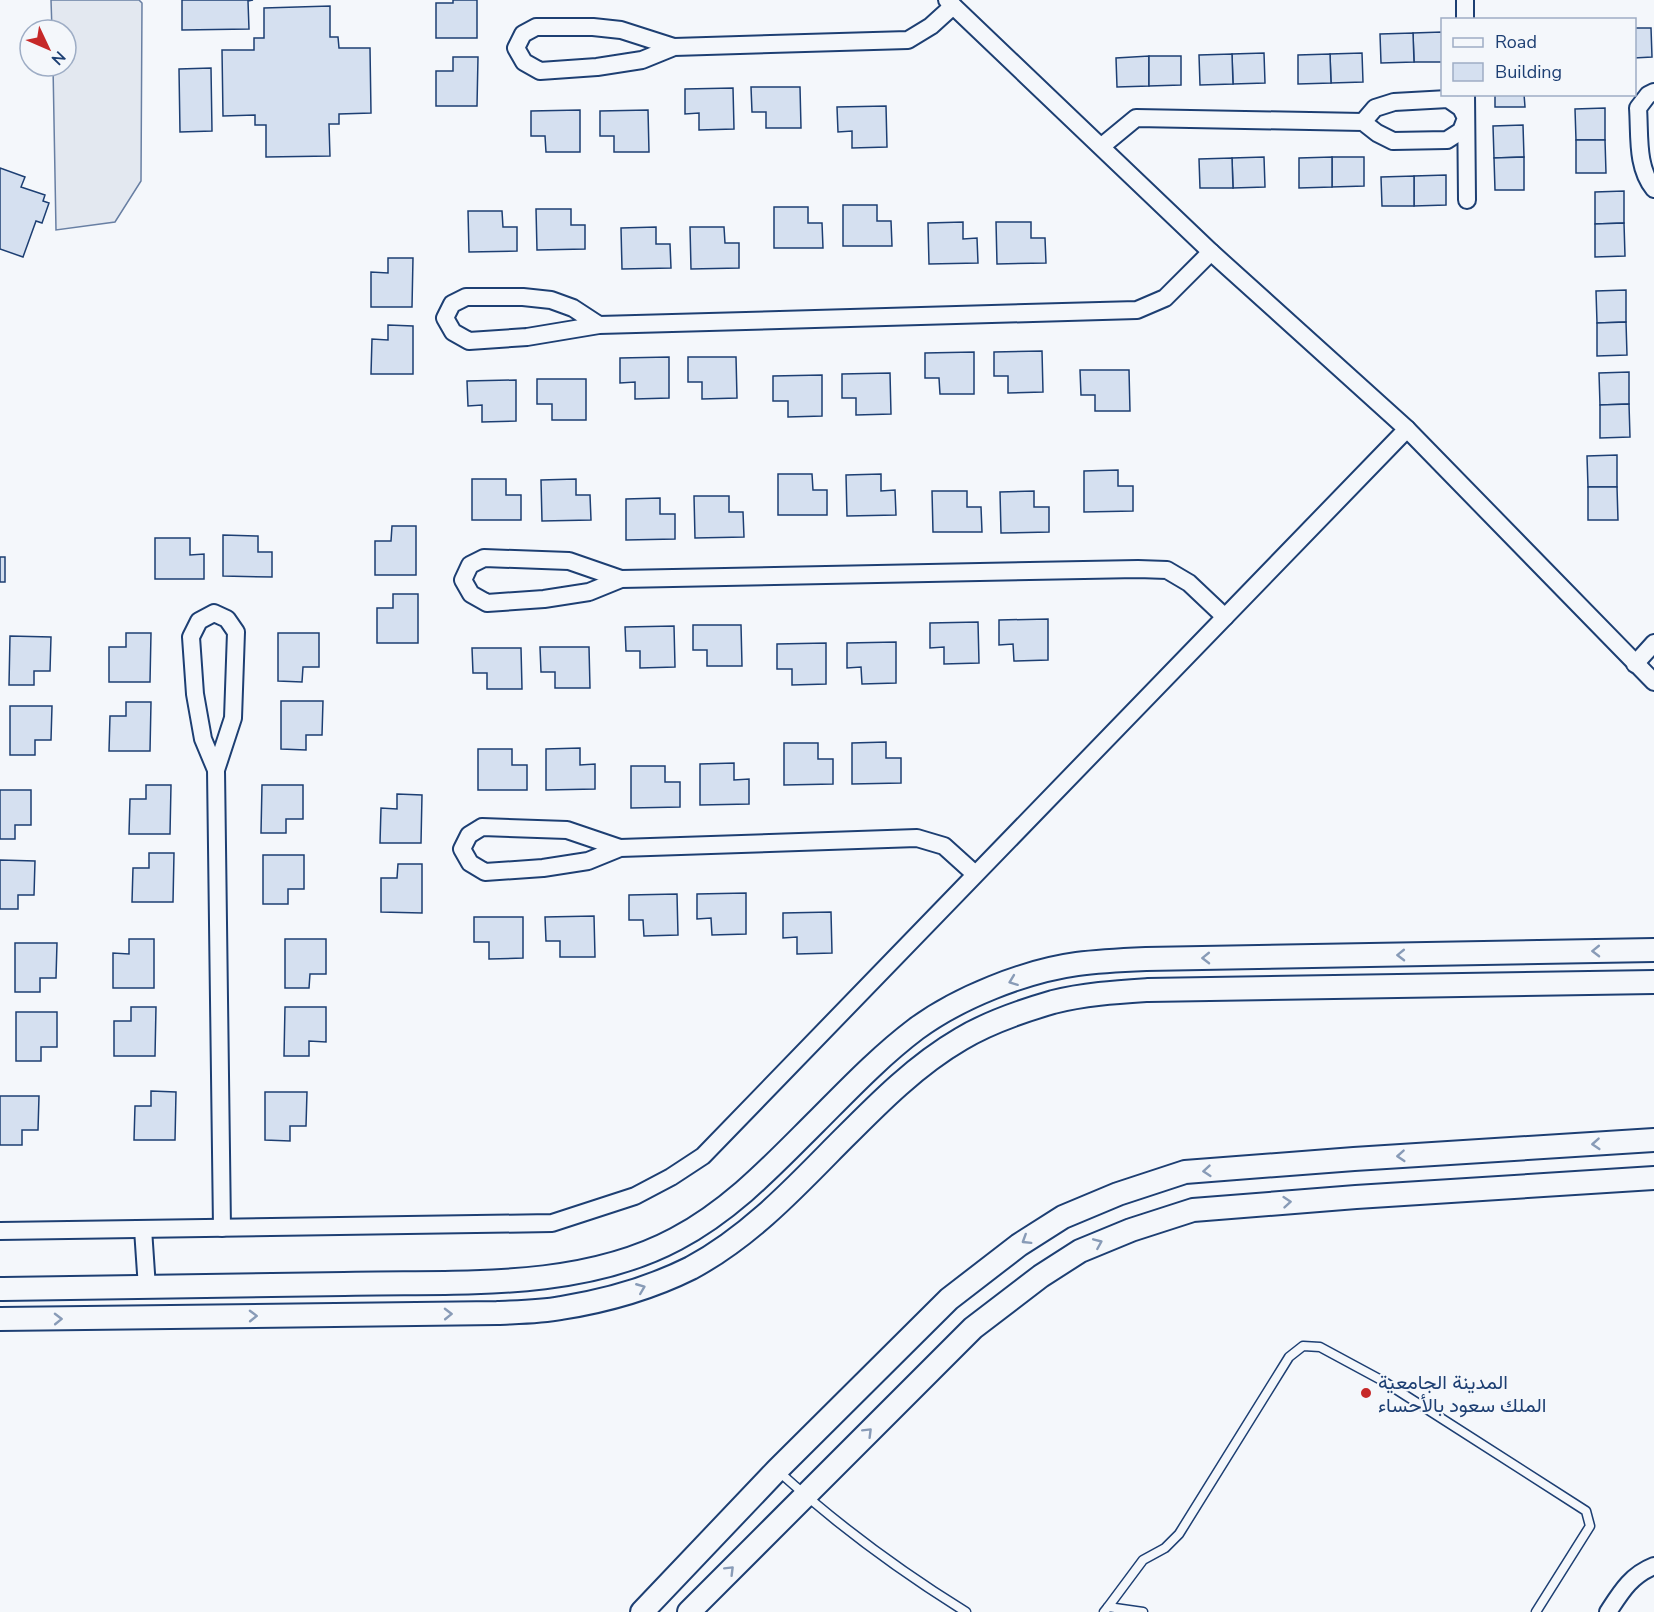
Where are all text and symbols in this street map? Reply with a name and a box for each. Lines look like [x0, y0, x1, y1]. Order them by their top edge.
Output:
north arrow [18, 18, 78, 78]
legend [1441, 18, 1636, 96]
text: Road [1495, 30, 1537, 54]
text: N [46, 46, 70, 70]
text: Building [1495, 60, 1562, 84]
one-way arrow [1591, 945, 1600, 957]
one-way arrow [1396, 949, 1405, 961]
one-way arrow [1201, 952, 1210, 964]
one-way arrow [1008, 974, 1019, 987]
one-way arrow [1591, 1137, 1600, 1150]
one-way arrow [1396, 1149, 1405, 1162]
one-way arrow [1202, 1164, 1211, 1177]
one-way arrow [1283, 1196, 1292, 1209]
one-way arrow [1022, 1233, 1033, 1244]
one-way arrow [1092, 1239, 1103, 1251]
one-way arrow [635, 1283, 645, 1296]
one-way arrow [444, 1308, 453, 1320]
one-way arrow [249, 1310, 258, 1322]
one-way arrow [54, 1313, 63, 1325]
place label: المدينة الجامعية الملك سعود بالأحساء [1378, 1369, 1547, 1419]
marker: المدينة الجامعية الملك سعود بالأحساء [1359, 1386, 1373, 1400]
one-way arrow [860, 1429, 871, 1440]
one-way arrow [723, 1567, 734, 1577]

